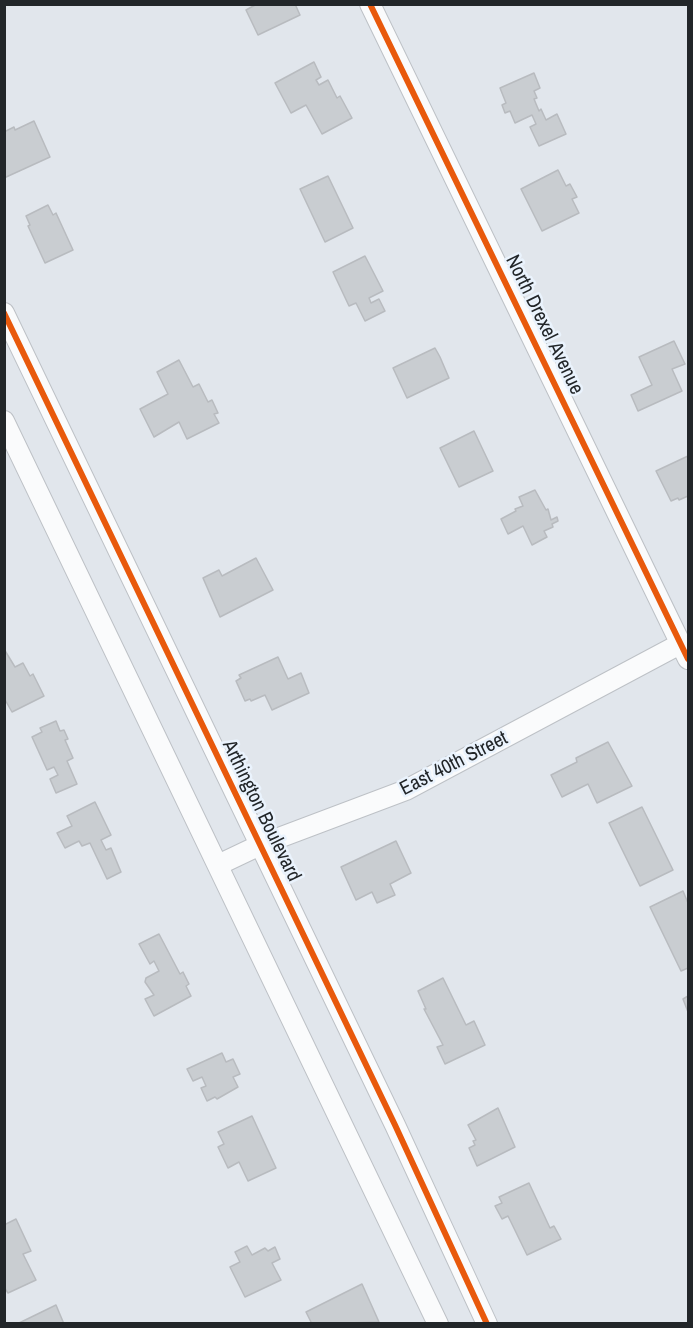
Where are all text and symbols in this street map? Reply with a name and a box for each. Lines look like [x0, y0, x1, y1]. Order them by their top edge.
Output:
street label: North Drexel Avenue [500, 251, 588, 399]
street label: East 40th Street [396, 727, 512, 801]
street label: Arthington Boulevard [216, 736, 306, 886]

